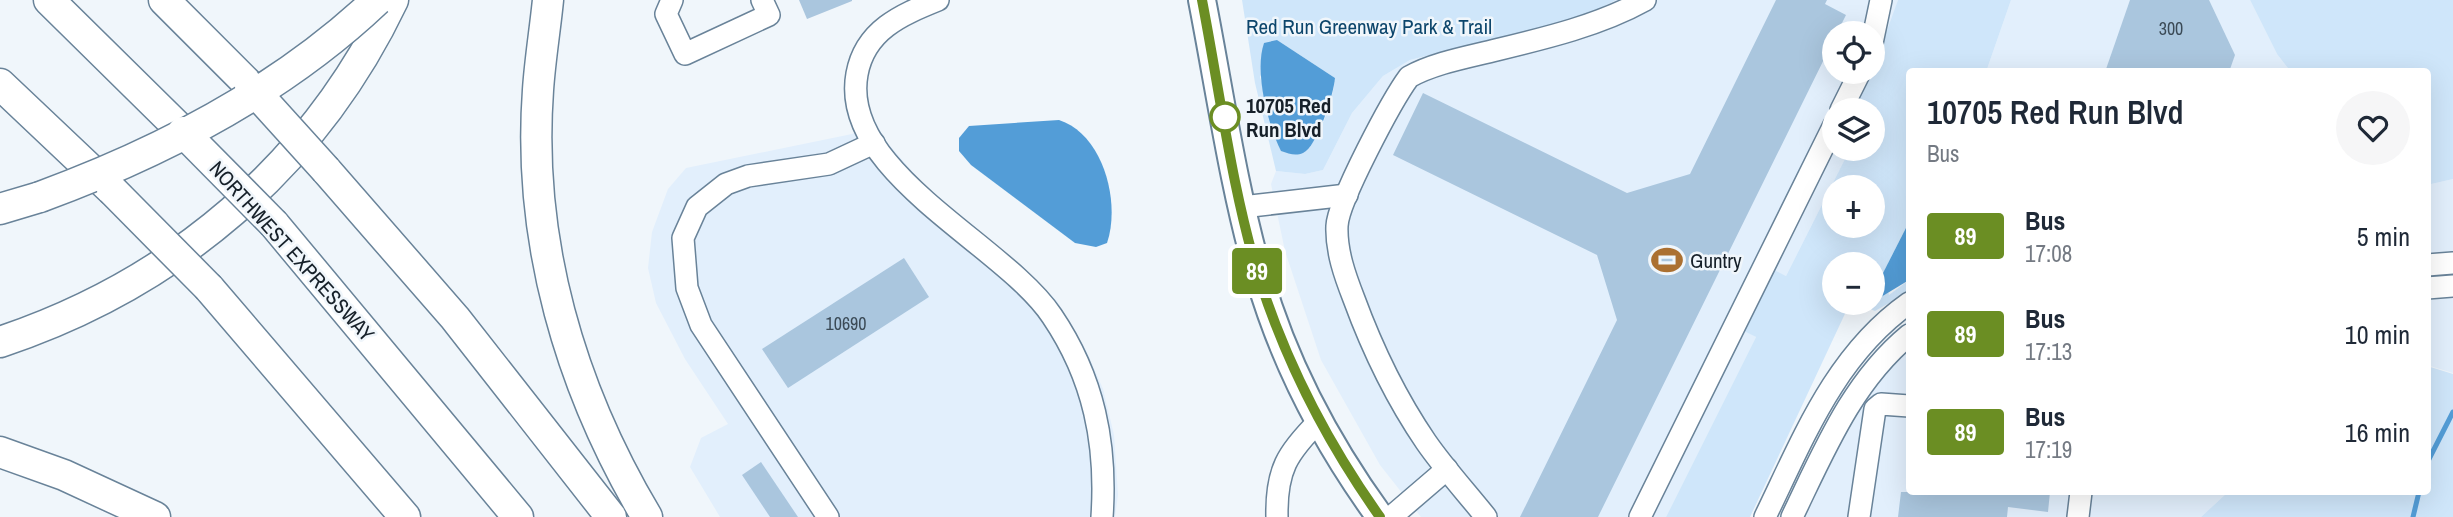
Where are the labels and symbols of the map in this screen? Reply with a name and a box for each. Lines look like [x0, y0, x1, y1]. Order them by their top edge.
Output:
park label: Red Run Greenway Park & Trail [1246, 12, 1492, 41]
house number: 300 [2159, 16, 2183, 41]
place label: 10705 Red Run Blvd [1246, 91, 1331, 144]
marker: 10705 Red Run Blvd [1210, 102, 1240, 132]
street label: NORTHWEST EXPRESSWAY [203, 154, 381, 348]
sports icon: Guntry [1650, 243, 1684, 277]
place label: Guntry [1690, 246, 1742, 275]
line badge: 89 [1226, 248, 1288, 294]
house number: 10690 [825, 311, 867, 336]

